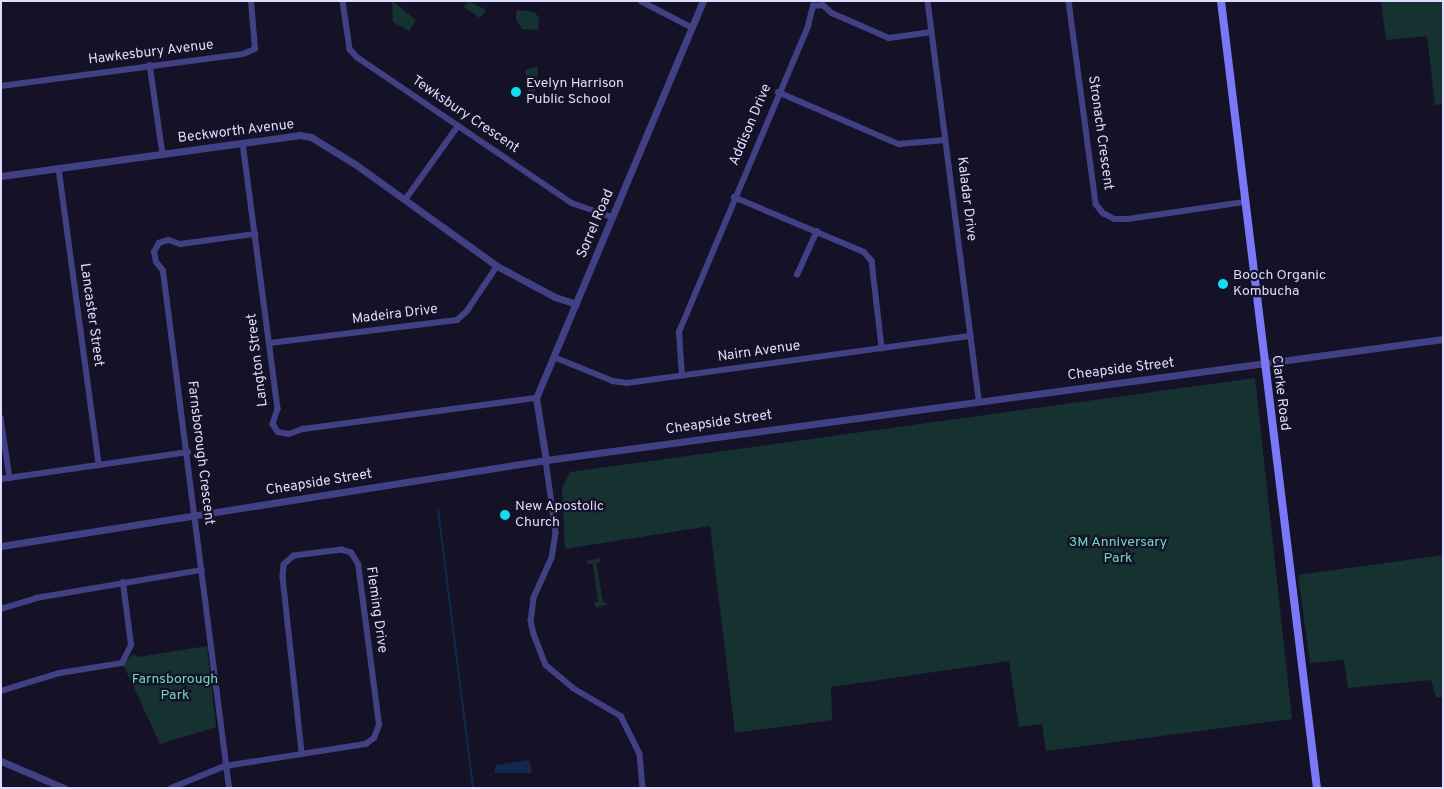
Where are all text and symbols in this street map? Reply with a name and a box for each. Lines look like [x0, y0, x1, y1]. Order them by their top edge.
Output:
street label: Hawkesbury Avenue [87, 37, 215, 69]
street label: Tewksbury Crescent [408, 73, 522, 157]
street label: Stronach Crescent [1084, 75, 1116, 191]
place label: Evelyn Harrison Public School [526, 76, 624, 108]
street label: Addison Drive [726, 82, 776, 168]
marker: Evelyn Harrison Public School [510, 86, 522, 98]
street label: Beckworth Avenue [177, 116, 295, 148]
street label: Kaladar Drive [952, 156, 980, 242]
street label: Sorrel Road [574, 187, 618, 261]
street label: Lancaster Street [75, 262, 107, 368]
place label: Booch Organic Kombucha [1233, 268, 1326, 300]
marker: Booch Organic Kombucha [1217, 278, 1229, 290]
street label: Madeira Drive [351, 301, 439, 329]
street label: Langton Street [244, 312, 272, 408]
street label: Nairn Avenue [716, 338, 802, 366]
street label: Clarke Road [1267, 354, 1293, 432]
street label: Cheapside Street [1067, 355, 1175, 385]
street label: Farnsborough Crescent [183, 380, 217, 526]
street label: Cheapside Street [665, 407, 773, 439]
street label: Cheapside Street [265, 466, 373, 500]
place label: New Apostolic Church [515, 499, 605, 532]
marker: New Apostolic Church [499, 509, 511, 521]
park label: 3M Anniversary Park [1069, 535, 1167, 568]
street label: Fleming Drive [362, 566, 390, 654]
park label: Farnsborough Park [132, 672, 218, 704]

